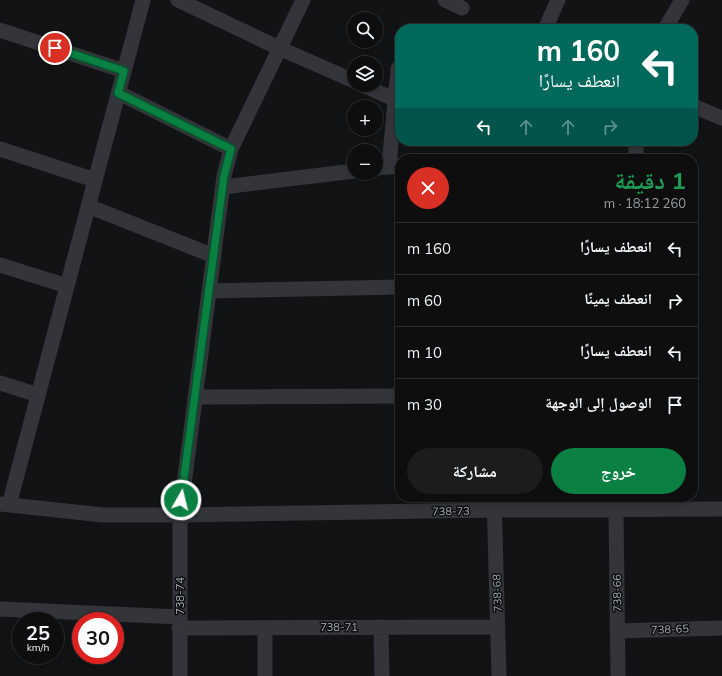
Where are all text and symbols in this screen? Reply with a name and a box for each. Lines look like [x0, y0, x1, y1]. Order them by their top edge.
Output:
map controls [347, 12, 383, 180]
button: search [347, 12, 383, 48]
pin [38, 31, 72, 65]
text: 160 m [537, 33, 620, 68]
icon: arrive [44, 37, 66, 59]
icon: left [634, 40, 686, 92]
button: layers [347, 56, 383, 92]
text: انعطف يسارًا [539, 69, 620, 92]
button: + [347, 100, 383, 136]
icon: left [473, 116, 495, 138]
icon: ahead [515, 116, 537, 138]
icon: ahead [557, 116, 579, 138]
icon: right [599, 116, 621, 138]
button: − [347, 144, 383, 180]
text: 1 دقيقة [615, 165, 686, 195]
button: close [407, 167, 449, 209]
text: 260 m · 18:12 [604, 195, 686, 211]
text: انعطف يسارًا [580, 237, 652, 256]
icon: left [664, 238, 686, 260]
text: 160 m [407, 239, 451, 258]
text: انعطف يمينًا [584, 289, 652, 308]
icon: right [664, 290, 686, 312]
text: 60 m [407, 291, 442, 310]
text: انعطف يسارًا [580, 341, 652, 360]
icon: left [664, 342, 686, 364]
text: 10 m [407, 343, 442, 362]
text: الوصول إلى الوجهة [545, 393, 652, 412]
icon: arrive [664, 394, 686, 416]
text: 30 m [407, 395, 442, 414]
button: مشاركة [407, 448, 543, 494]
button: خروج [551, 448, 686, 494]
position arrow [160, 479, 202, 521]
street label: 738-73 [432, 504, 470, 518]
street label: 738-68 [489, 574, 505, 612]
street label: 738-66 [610, 574, 624, 612]
street label: 738-74 [173, 577, 187, 615]
speed limit sign: 30 [72, 612, 124, 664]
text: 25 [26, 620, 50, 645]
street label: 738-71 [320, 620, 358, 634]
street label: 738-65 [651, 621, 689, 637]
text: km/h [27, 641, 49, 654]

